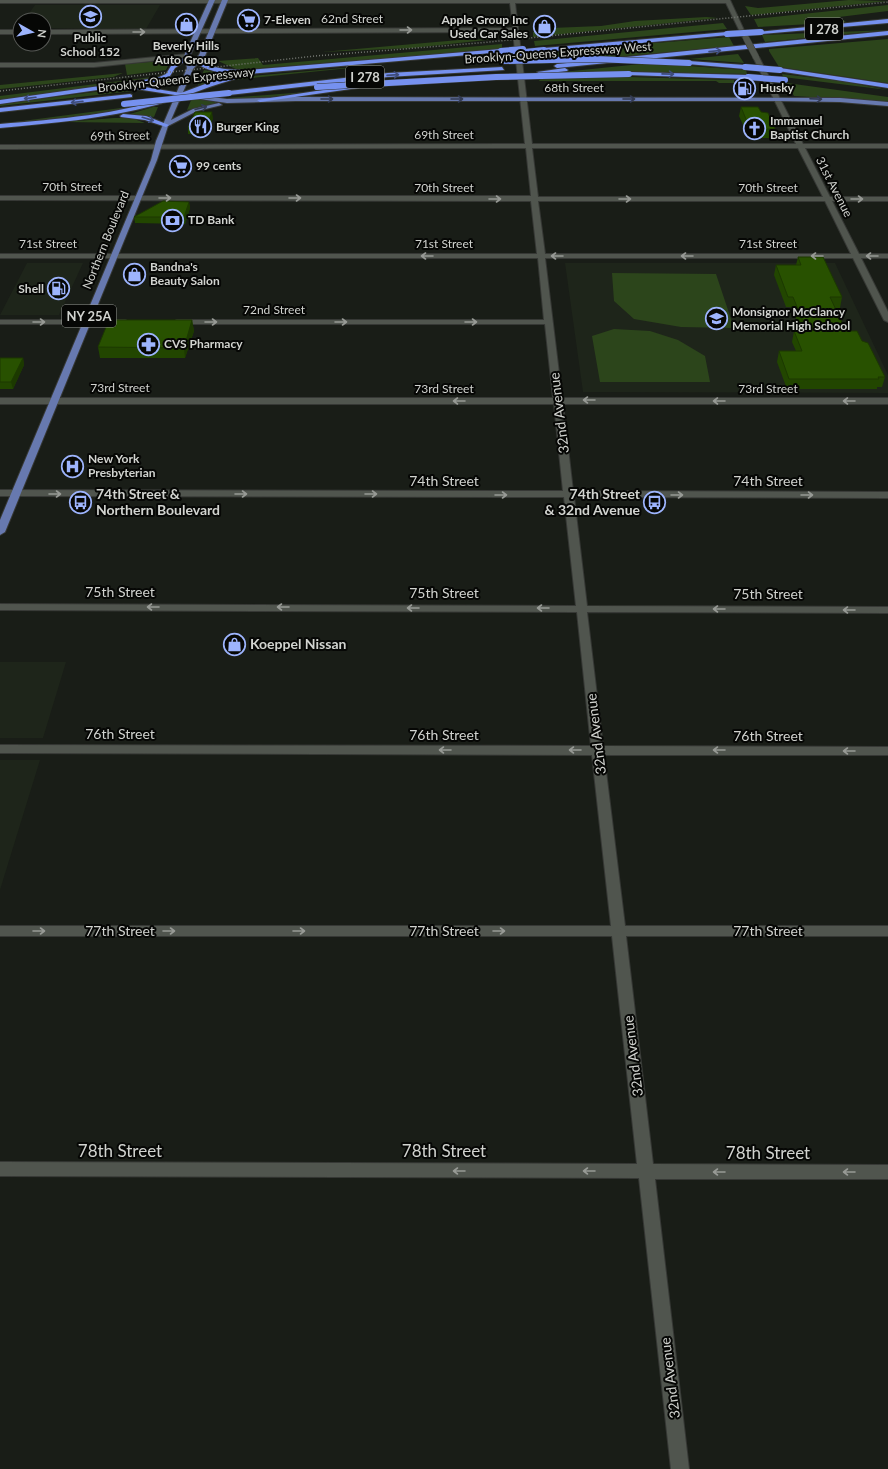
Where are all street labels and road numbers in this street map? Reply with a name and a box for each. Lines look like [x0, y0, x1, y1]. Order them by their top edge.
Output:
street label: 62nd Street [321, 11, 384, 26]
road number: I 278 [805, 18, 843, 40]
street label: Brooklyn-Queens Expressway West [464, 38, 653, 67]
street label: Brooklyn-Queens Expressway [97, 64, 256, 95]
road number: I 278 [346, 66, 384, 88]
street label: 68th Street [544, 80, 604, 95]
street label: 69th Street [90, 127, 151, 144]
street label: 69th Street [414, 127, 474, 142]
street label: 31st Avenue [813, 154, 856, 220]
street label: 70th Street [42, 179, 102, 194]
street label: 70th Street [414, 180, 474, 195]
street label: 70th Street [738, 180, 798, 195]
street label: Northern Boulevard [79, 188, 132, 291]
street label: 71st Street [19, 236, 78, 251]
street label: 71st Street [415, 236, 474, 251]
street label: 71st Street [739, 236, 798, 251]
street label: 72nd Street [243, 302, 306, 317]
road number: NY 25A [62, 305, 116, 327]
street label: 32nd Avenue [545, 372, 572, 454]
street label: 73rd Street [90, 380, 150, 395]
street label: 73rd Street [414, 381, 474, 396]
street label: 73rd Street [738, 381, 798, 396]
street label: 74th Street [409, 472, 479, 489]
street label: 74th Street [733, 472, 803, 489]
street label: 75th Street [85, 583, 155, 600]
street label: 75th Street [409, 584, 479, 601]
street label: 75th Street [733, 585, 803, 602]
street label: 32nd Avenue [582, 693, 609, 775]
street label: 76th Street [85, 725, 155, 742]
street label: 76th Street [409, 726, 479, 743]
street label: 76th Street [733, 727, 803, 744]
street label: 77th Street [85, 922, 155, 939]
street label: 77th Street [409, 922, 479, 939]
street label: 77th Street [733, 922, 803, 939]
street label: 32nd Avenue [619, 1015, 646, 1097]
street label: 78th Street [78, 1140, 162, 1161]
street label: 78th Street [402, 1140, 486, 1161]
street label: 78th Street [726, 1142, 810, 1163]
street label: 32nd Avenue [656, 1337, 683, 1419]

